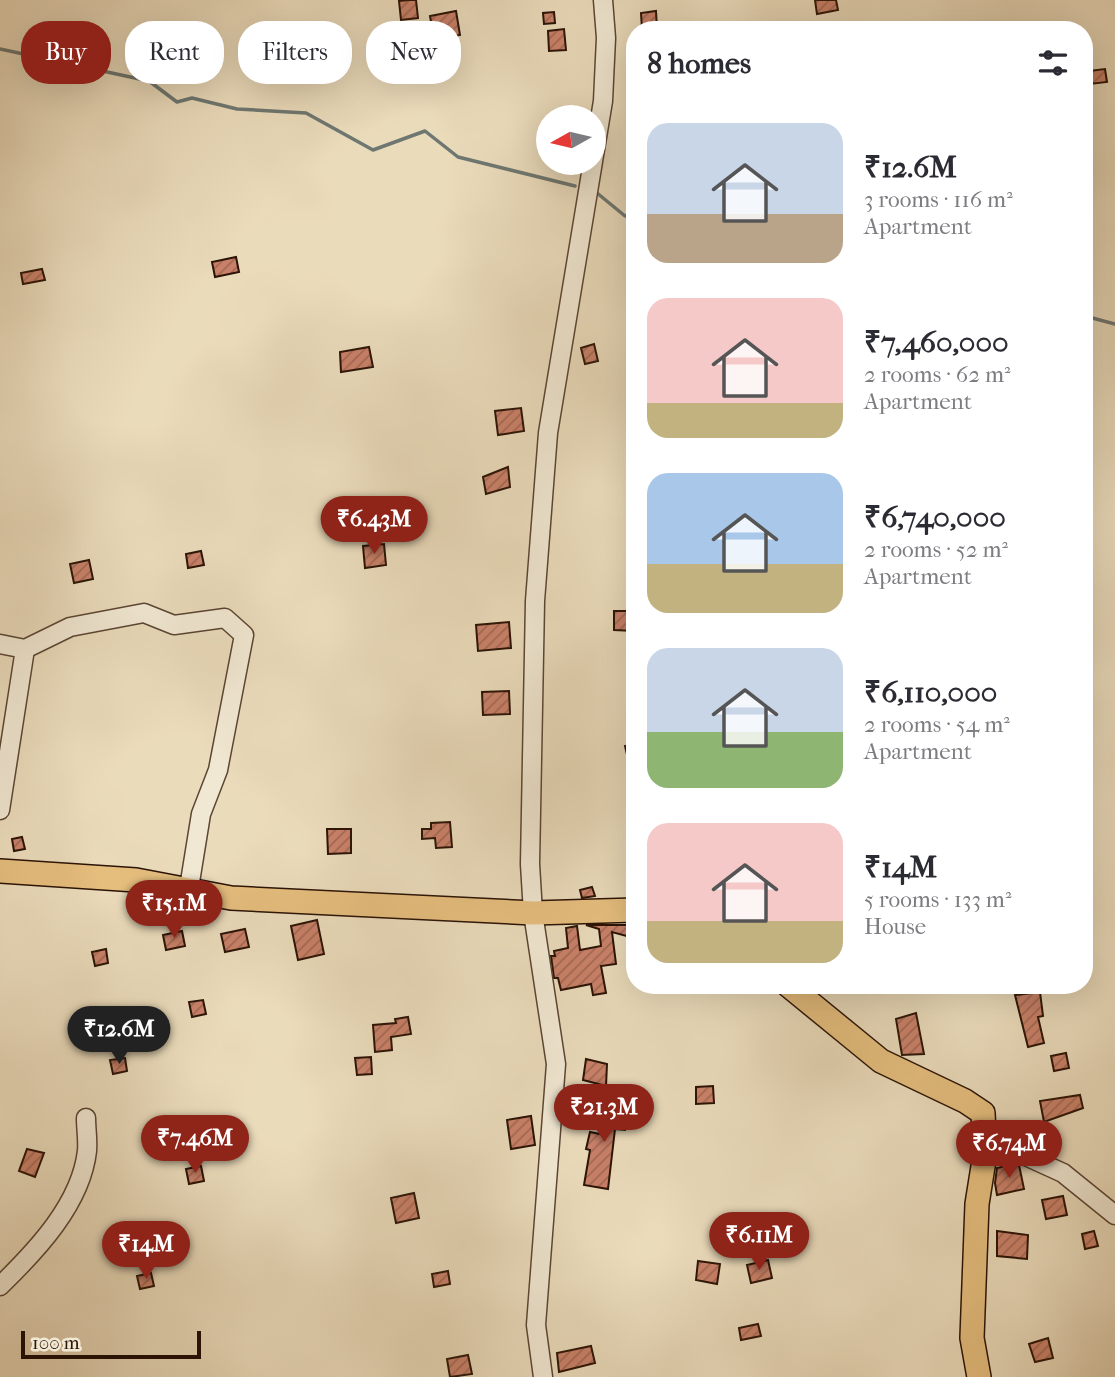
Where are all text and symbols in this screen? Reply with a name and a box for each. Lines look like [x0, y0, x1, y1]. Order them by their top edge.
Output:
chip: Buy [21, 21, 111, 84]
chip: Rent [125, 21, 224, 84]
chip: Filters [238, 21, 352, 84]
chip: New [366, 21, 461, 84]
icon: filters [1034, 44, 1072, 82]
text: 8 homes [647, 46, 751, 81]
north arrow [536, 105, 606, 175]
map controls [536, 105, 606, 175]
text: ₹12.6M [864, 150, 957, 185]
icon: home [703, 151, 787, 235]
text: 3 rooms · 116 m² [864, 186, 1013, 213]
text: Apartment [864, 213, 972, 240]
text: ₹7,460,000 [864, 325, 1009, 360]
icon: home [703, 326, 787, 410]
text: 2 rooms · 62 m² [864, 361, 1011, 388]
text: Apartment [864, 388, 972, 415]
pin: ₹6.43M [317, 496, 431, 556]
text: ₹6,740,000 [864, 500, 1006, 535]
icon: home [703, 501, 787, 585]
text: ₹6.43M [337, 505, 411, 532]
text: 2 rooms · 52 m² [864, 536, 1008, 563]
text: Apartment [864, 563, 972, 590]
text: ₹6,110,000 [864, 675, 997, 710]
icon: home [703, 676, 787, 760]
text: 2 rooms · 54 m² [864, 711, 1010, 738]
text: Apartment [864, 738, 972, 765]
text: ₹14M [864, 850, 937, 885]
icon: home [703, 851, 787, 935]
pin: ₹15.1M [117, 880, 231, 940]
text: 5 rooms · 133 m² [864, 886, 1011, 913]
text: ₹15.1M [142, 889, 206, 916]
text: House [864, 913, 926, 940]
pin: ₹12.6M [62, 1006, 176, 1066]
text: ₹12.6M [83, 1015, 155, 1042]
pin: ₹21.3M [547, 1084, 661, 1144]
text: ₹21.3M [570, 1093, 638, 1120]
pin: ₹7.46M [138, 1116, 252, 1175]
pin: ₹6.74M [952, 1120, 1066, 1180]
text: ₹7.46M [157, 1124, 233, 1151]
text: ₹6.74M [972, 1129, 1046, 1156]
pin: ₹6.11M [702, 1212, 816, 1272]
text: ₹6.11M [725, 1221, 793, 1248]
pin: ₹14M [105, 1222, 187, 1281]
text: ₹14M [118, 1230, 174, 1257]
scale bar [21, 1328, 201, 1360]
text: 100 m [32, 1332, 80, 1354]

